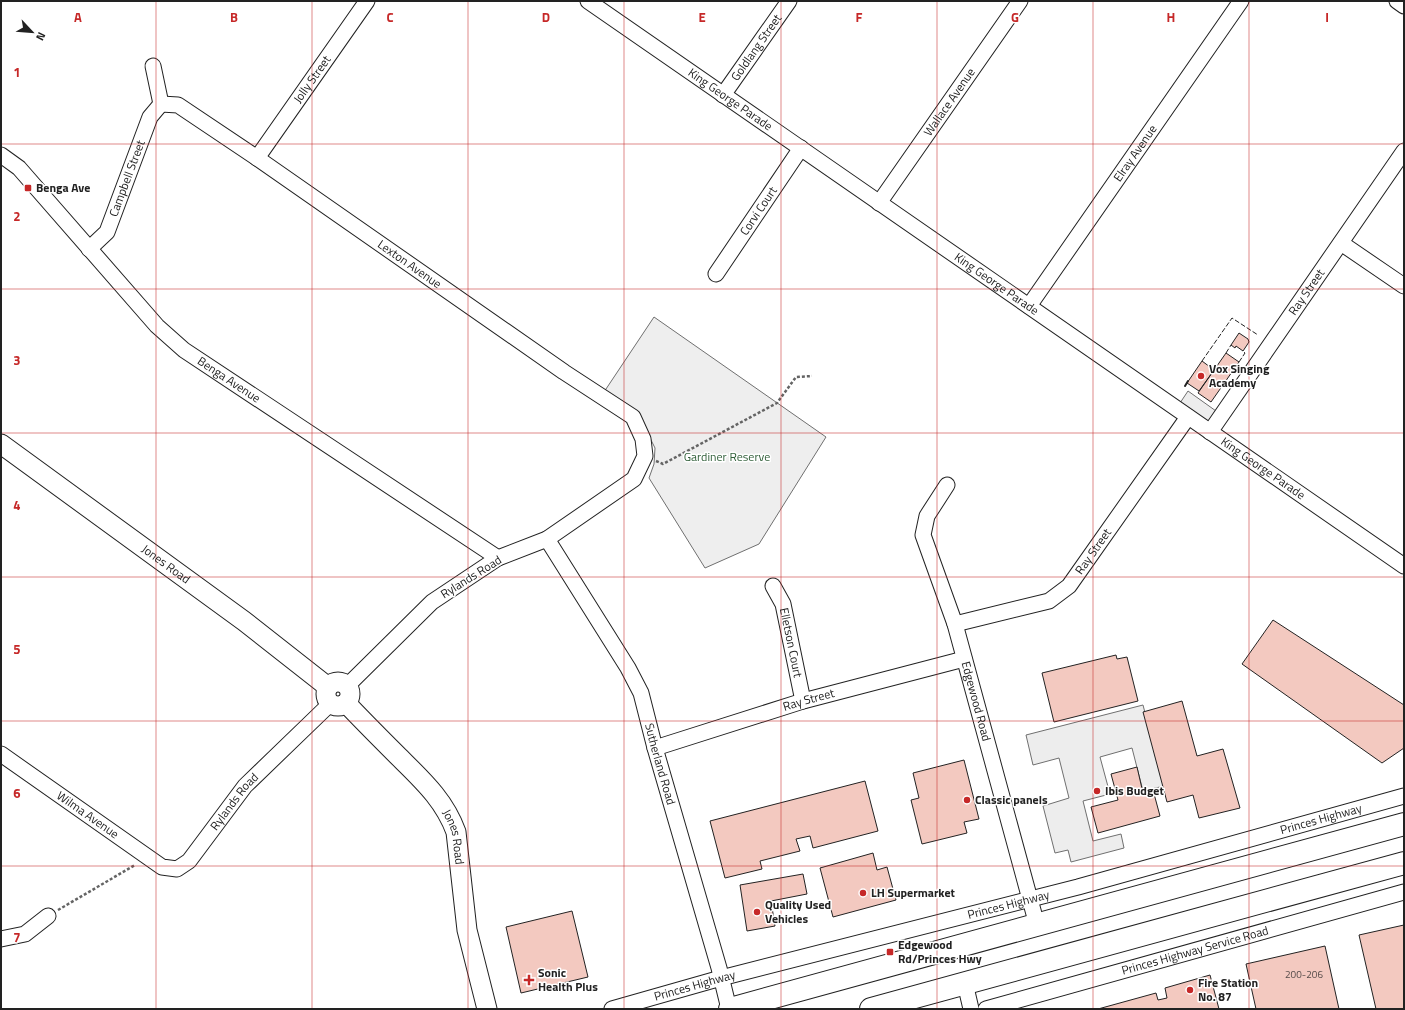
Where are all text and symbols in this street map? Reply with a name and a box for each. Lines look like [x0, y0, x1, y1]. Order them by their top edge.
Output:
text: A [74, 7, 82, 27]
text: B [230, 7, 238, 27]
text: C [386, 7, 394, 27]
text: D [542, 7, 550, 27]
text: E [698, 7, 706, 27]
text: F [856, 7, 863, 27]
text: G [1011, 7, 1019, 27]
text: H [1167, 7, 1175, 27]
text: I [1325, 7, 1329, 27]
street label: Goldlang Street [726, 9, 787, 85]
north arrow [12, 12, 52, 52]
text: N [32, 29, 50, 43]
street label: Jolly Street [288, 51, 336, 107]
text: 1 [13, 62, 21, 82]
street label: King George Parade [684, 63, 777, 135]
street label: Wallace Avenue [918, 64, 980, 140]
street label: Elray Avenue [1108, 121, 1161, 185]
street label: Campbell Street [104, 136, 150, 219]
place label: Benga Ave [36, 178, 90, 197]
street label: Corvi Court [735, 182, 782, 239]
marker: Benga Ave [23, 183, 33, 193]
text: 2 [13, 206, 21, 226]
street label: Lexton Avenue [374, 235, 446, 293]
street label: King George Parade [951, 247, 1043, 320]
street label: Ray Street [1283, 264, 1329, 319]
text: 3 [13, 350, 21, 370]
street label: Benga Avenue [194, 351, 265, 407]
place label: Vox Singing Academy [1209, 359, 1270, 392]
marker: Vox Singing Academy [1196, 371, 1206, 381]
street label: King George Parade [1217, 432, 1309, 504]
park label: Gardiner Reserve [684, 447, 770, 466]
text: 4 [13, 495, 21, 515]
street label: Ray Street [1070, 523, 1116, 578]
street label: Jones Road [138, 539, 195, 588]
street label: Rylands Road [436, 550, 505, 603]
street label: Elletson Court [775, 606, 808, 680]
text: 5 [13, 639, 21, 659]
street label: Edgewood Road [957, 659, 996, 743]
street label: Ray Street [780, 683, 837, 716]
street label: Sutherland Road [640, 721, 681, 807]
street label: Rylands Road [205, 768, 263, 834]
place label: Ibis Budget [1105, 781, 1164, 800]
text: 6 [13, 783, 21, 803]
street label: Wilma Avenue [53, 786, 123, 843]
marker: Ibis Budget [1092, 786, 1102, 796]
place label: Classic panels [975, 790, 1048, 809]
marker: Classic panels [962, 795, 972, 805]
street label: Princes Highway [1278, 798, 1364, 839]
street label: Jones Road [438, 805, 470, 865]
place label: LH Supermarket [871, 883, 956, 902]
street label: Princes Highway [965, 885, 1052, 924]
marker: LH Supermarket [858, 888, 868, 898]
place label: Quality Used Vehicles [765, 895, 831, 928]
marker: Quality Used Vehicles [752, 907, 762, 917]
street label: Princes Highway Service Road [1119, 920, 1270, 980]
text: 7 [13, 927, 21, 947]
place label: Edgewood Rd/Princes Hwy [898, 935, 982, 968]
marker: Edgewood Rd/Princes Hwy [885, 947, 895, 957]
place label: Sonic Health Plus [538, 963, 598, 996]
street label: Princes Highway [652, 965, 738, 1006]
house number: 200-206 [1285, 967, 1323, 982]
place label: Fire Station No. 87 [1198, 973, 1258, 1006]
marker: Sonic Health Plus [523, 974, 535, 986]
marker: Fire Station No. 87 [1185, 985, 1195, 995]

